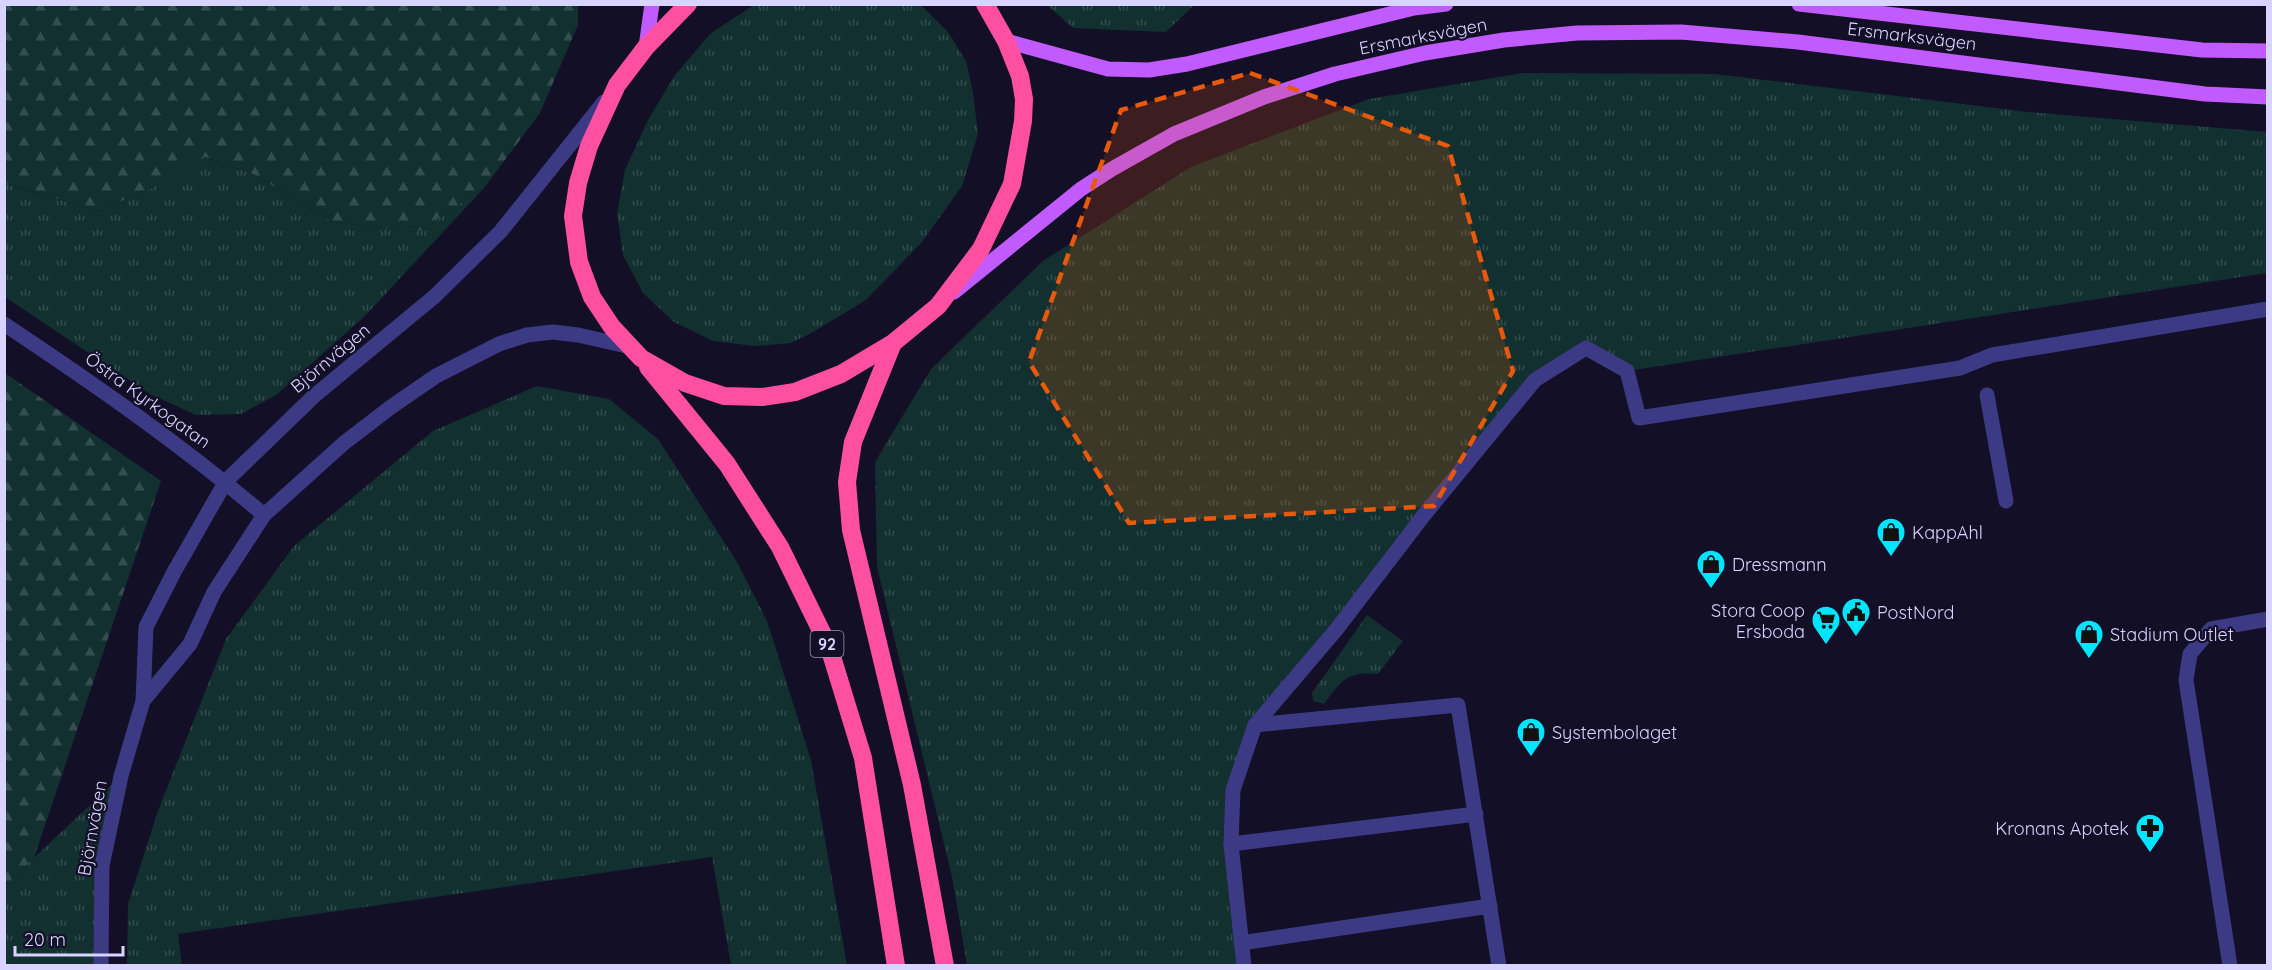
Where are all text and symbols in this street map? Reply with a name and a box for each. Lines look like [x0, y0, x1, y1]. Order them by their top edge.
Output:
street label: Ersmarksvägen [1357, 12, 1489, 60]
street label: Ersmarksvägen [1846, 17, 1978, 55]
street label: Björnvägen [286, 318, 374, 398]
street label: Östra Kyrkogatan [81, 347, 215, 453]
shop icon: KappAhl [1875, 516, 1907, 558]
place label: KappAhl [1912, 521, 1983, 544]
shop icon: Dressmann [1695, 548, 1727, 590]
place label: Dressmann [1732, 553, 1827, 576]
public building icon: PostNord [1840, 596, 1872, 638]
place label: Stora Coop Ersboda [1711, 599, 1805, 643]
place label: PostNord [1877, 601, 1954, 624]
supermarket icon: Stora Coop Ersboda [1810, 604, 1842, 646]
shop icon: Stadium Outlet [2073, 618, 2105, 660]
place label: Stadium Outlet [2110, 623, 2234, 646]
road number: 92 [810, 631, 844, 657]
shop icon: Systembolaget [1515, 716, 1547, 758]
place label: Systembolaget [1552, 721, 1677, 744]
street label: Björnvägen [72, 778, 112, 878]
pharmacy icon: Kronans Apotek [2134, 812, 2166, 854]
place label: Kronans Apotek [1995, 817, 2129, 840]
scale bar [15, 919, 123, 957]
text: 20 m [24, 928, 66, 951]

